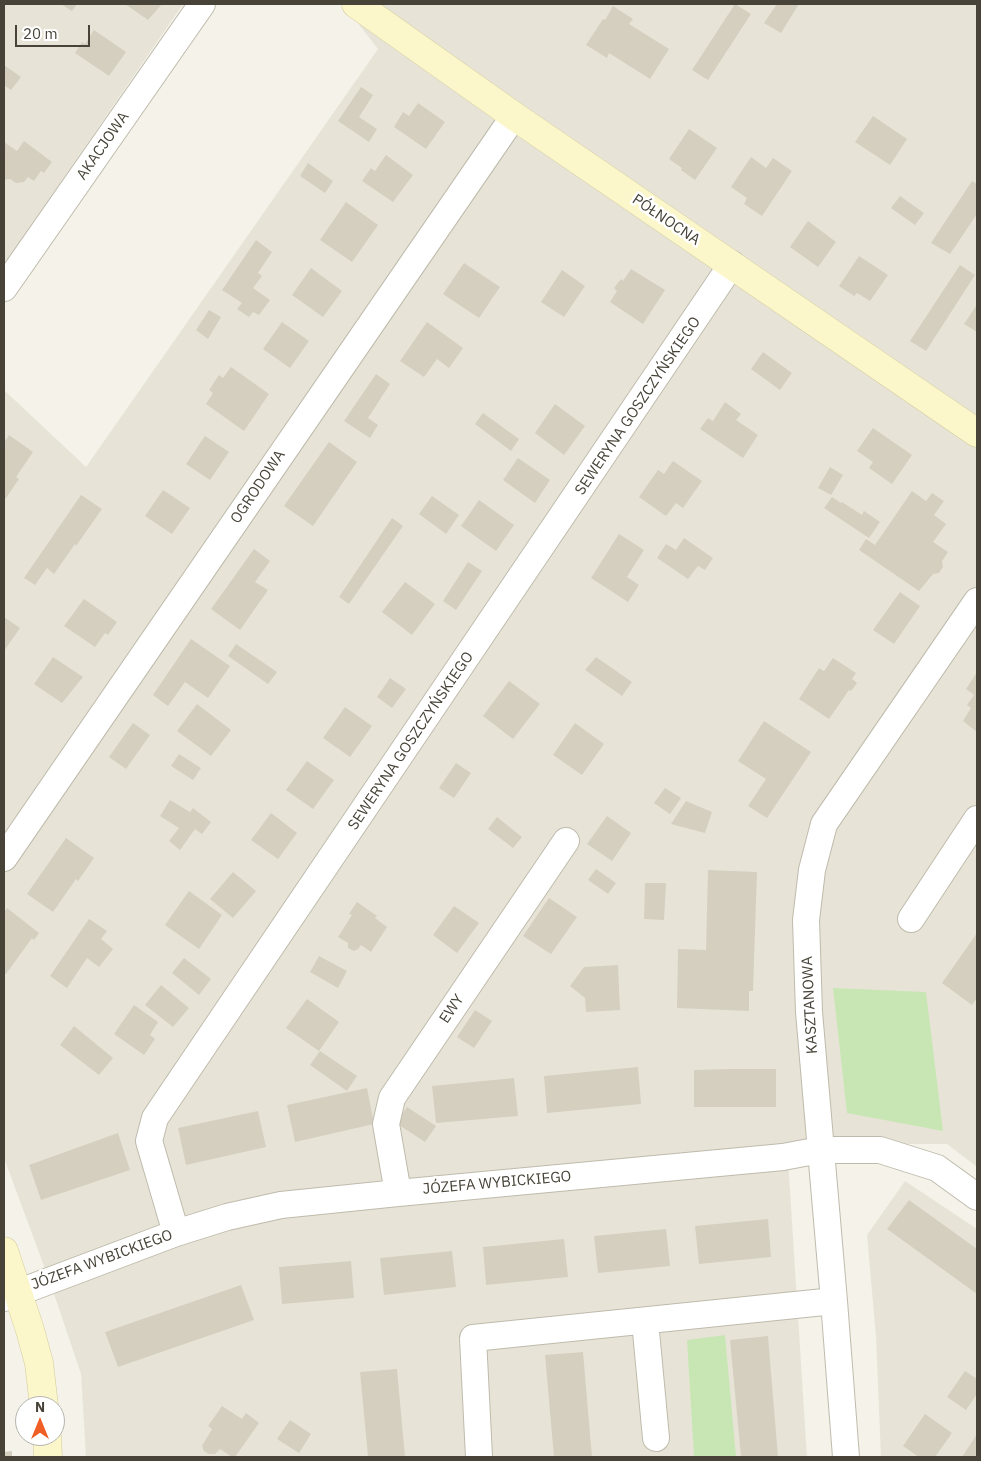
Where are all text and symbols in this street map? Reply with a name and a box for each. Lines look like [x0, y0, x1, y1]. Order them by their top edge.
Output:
scale bar [18, 15, 92, 47]
text: 20 m [23, 24, 58, 43]
street label: AKACJOWA [73, 108, 133, 184]
street label: PÓŁNOCNA [629, 191, 703, 249]
street label: SEWERYNA GOSZCZYŃSKIEGO [572, 313, 704, 499]
street label: OGRODOWA [227, 447, 289, 527]
street label: SEWERYNA GOSZCZYŃSKIEGO [345, 648, 477, 834]
street label: KASZTANOWA [798, 956, 822, 1054]
street label: EWY [436, 991, 468, 1027]
street label: JÓZEFA WYBICKIEGO [422, 1168, 572, 1198]
street label: JÓZEFA WYBICKIEGO [29, 1226, 175, 1294]
north arrow [15, 1396, 65, 1446]
text: N [35, 1398, 45, 1416]

